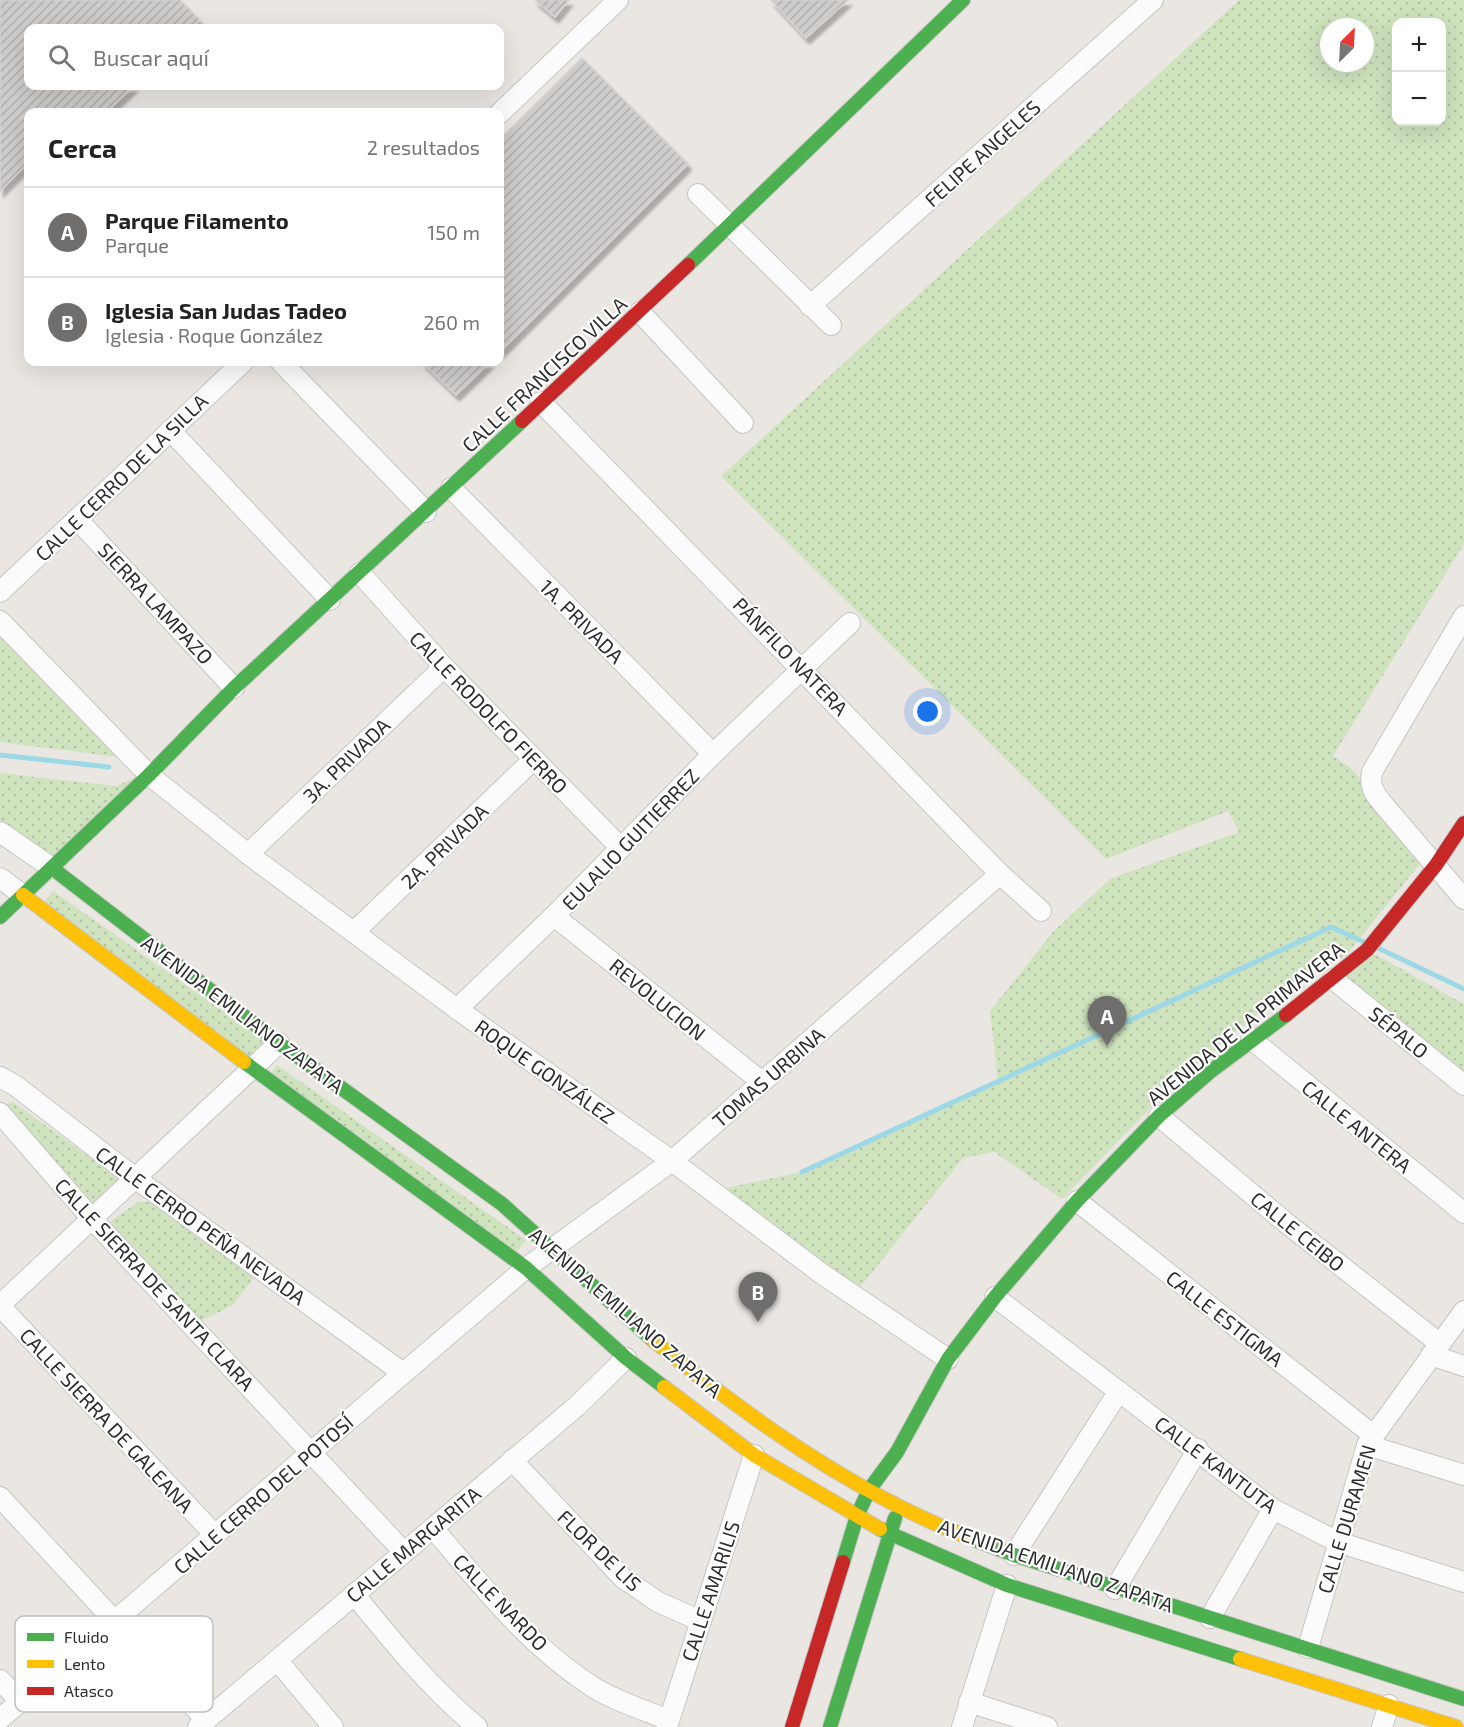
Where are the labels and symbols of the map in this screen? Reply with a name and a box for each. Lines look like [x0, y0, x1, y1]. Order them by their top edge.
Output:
north arrow [1320, 18, 1374, 72]
street label: FELIPE ANGELES [919, 95, 1045, 211]
street label: CALLE FRANCISCO VILLA [457, 291, 632, 457]
street label: CALLE CERRO DE LA SILLA [30, 388, 213, 566]
street label: SIERRA LAMPAZO [94, 537, 218, 669]
street label: 1A. PRIVADA [535, 574, 629, 668]
street label: PÁNFILO NATERA [729, 592, 854, 720]
street label: CALLE RODOLFO FIERRO [405, 626, 573, 798]
your location [913, 697, 942, 726]
street label: 3A. PRIVADA [298, 712, 395, 807]
street label: EULALIO GUITIERREZ [556, 763, 704, 915]
street label: 2A. PRIVADA [395, 798, 493, 893]
street label: AVENIDA EMILIANO ZAPATA [137, 930, 349, 1098]
street label: AVENIDA DE LA PRIMAVERA [1142, 936, 1349, 1110]
street label: REVOLUCION [605, 953, 711, 1045]
pin: A [1088, 996, 1126, 1046]
street label: SÉPALO [1365, 1001, 1433, 1063]
street label: ROQUE GONZÁLEZ [471, 1014, 619, 1128]
street label: TOMAS URBINA [707, 1022, 829, 1132]
street label: CALLE ANTERA [1297, 1075, 1417, 1178]
street label: CALLE CERRO PEÑA NEVADA [91, 1141, 311, 1310]
street label: CALLE SIERRA DE SANTA CLARA [50, 1173, 260, 1395]
street label: CALLE CEIBO [1246, 1186, 1350, 1276]
street label: AVENIDA EMILIANO ZAPATA [525, 1222, 727, 1402]
street label: CALLE ESTIGMA [1162, 1265, 1289, 1371]
pin: B [738, 1272, 777, 1322]
street label: CALLE SIERRA DE GALEANA [15, 1323, 199, 1518]
street label: CALLE CERRO DEL POTOSÍ [168, 1409, 358, 1579]
street label: CALLE KANTUTA [1150, 1410, 1282, 1518]
street label: CALLE DURAMEN [1312, 1442, 1380, 1596]
street label: CALLE MARGARITA [341, 1480, 485, 1607]
street label: FLOR DE LIS [553, 1504, 647, 1596]
street label: AVENIDA EMILIANO ZAPATA [935, 1513, 1177, 1617]
street label: CALLE AMARILIS [676, 1518, 744, 1664]
street label: CALLE NARDO [449, 1548, 553, 1656]
legend [15, 1616, 213, 1712]
text: Fluido [64, 1627, 109, 1646]
text: Lento [64, 1654, 105, 1673]
text: Atasco [64, 1681, 114, 1700]

